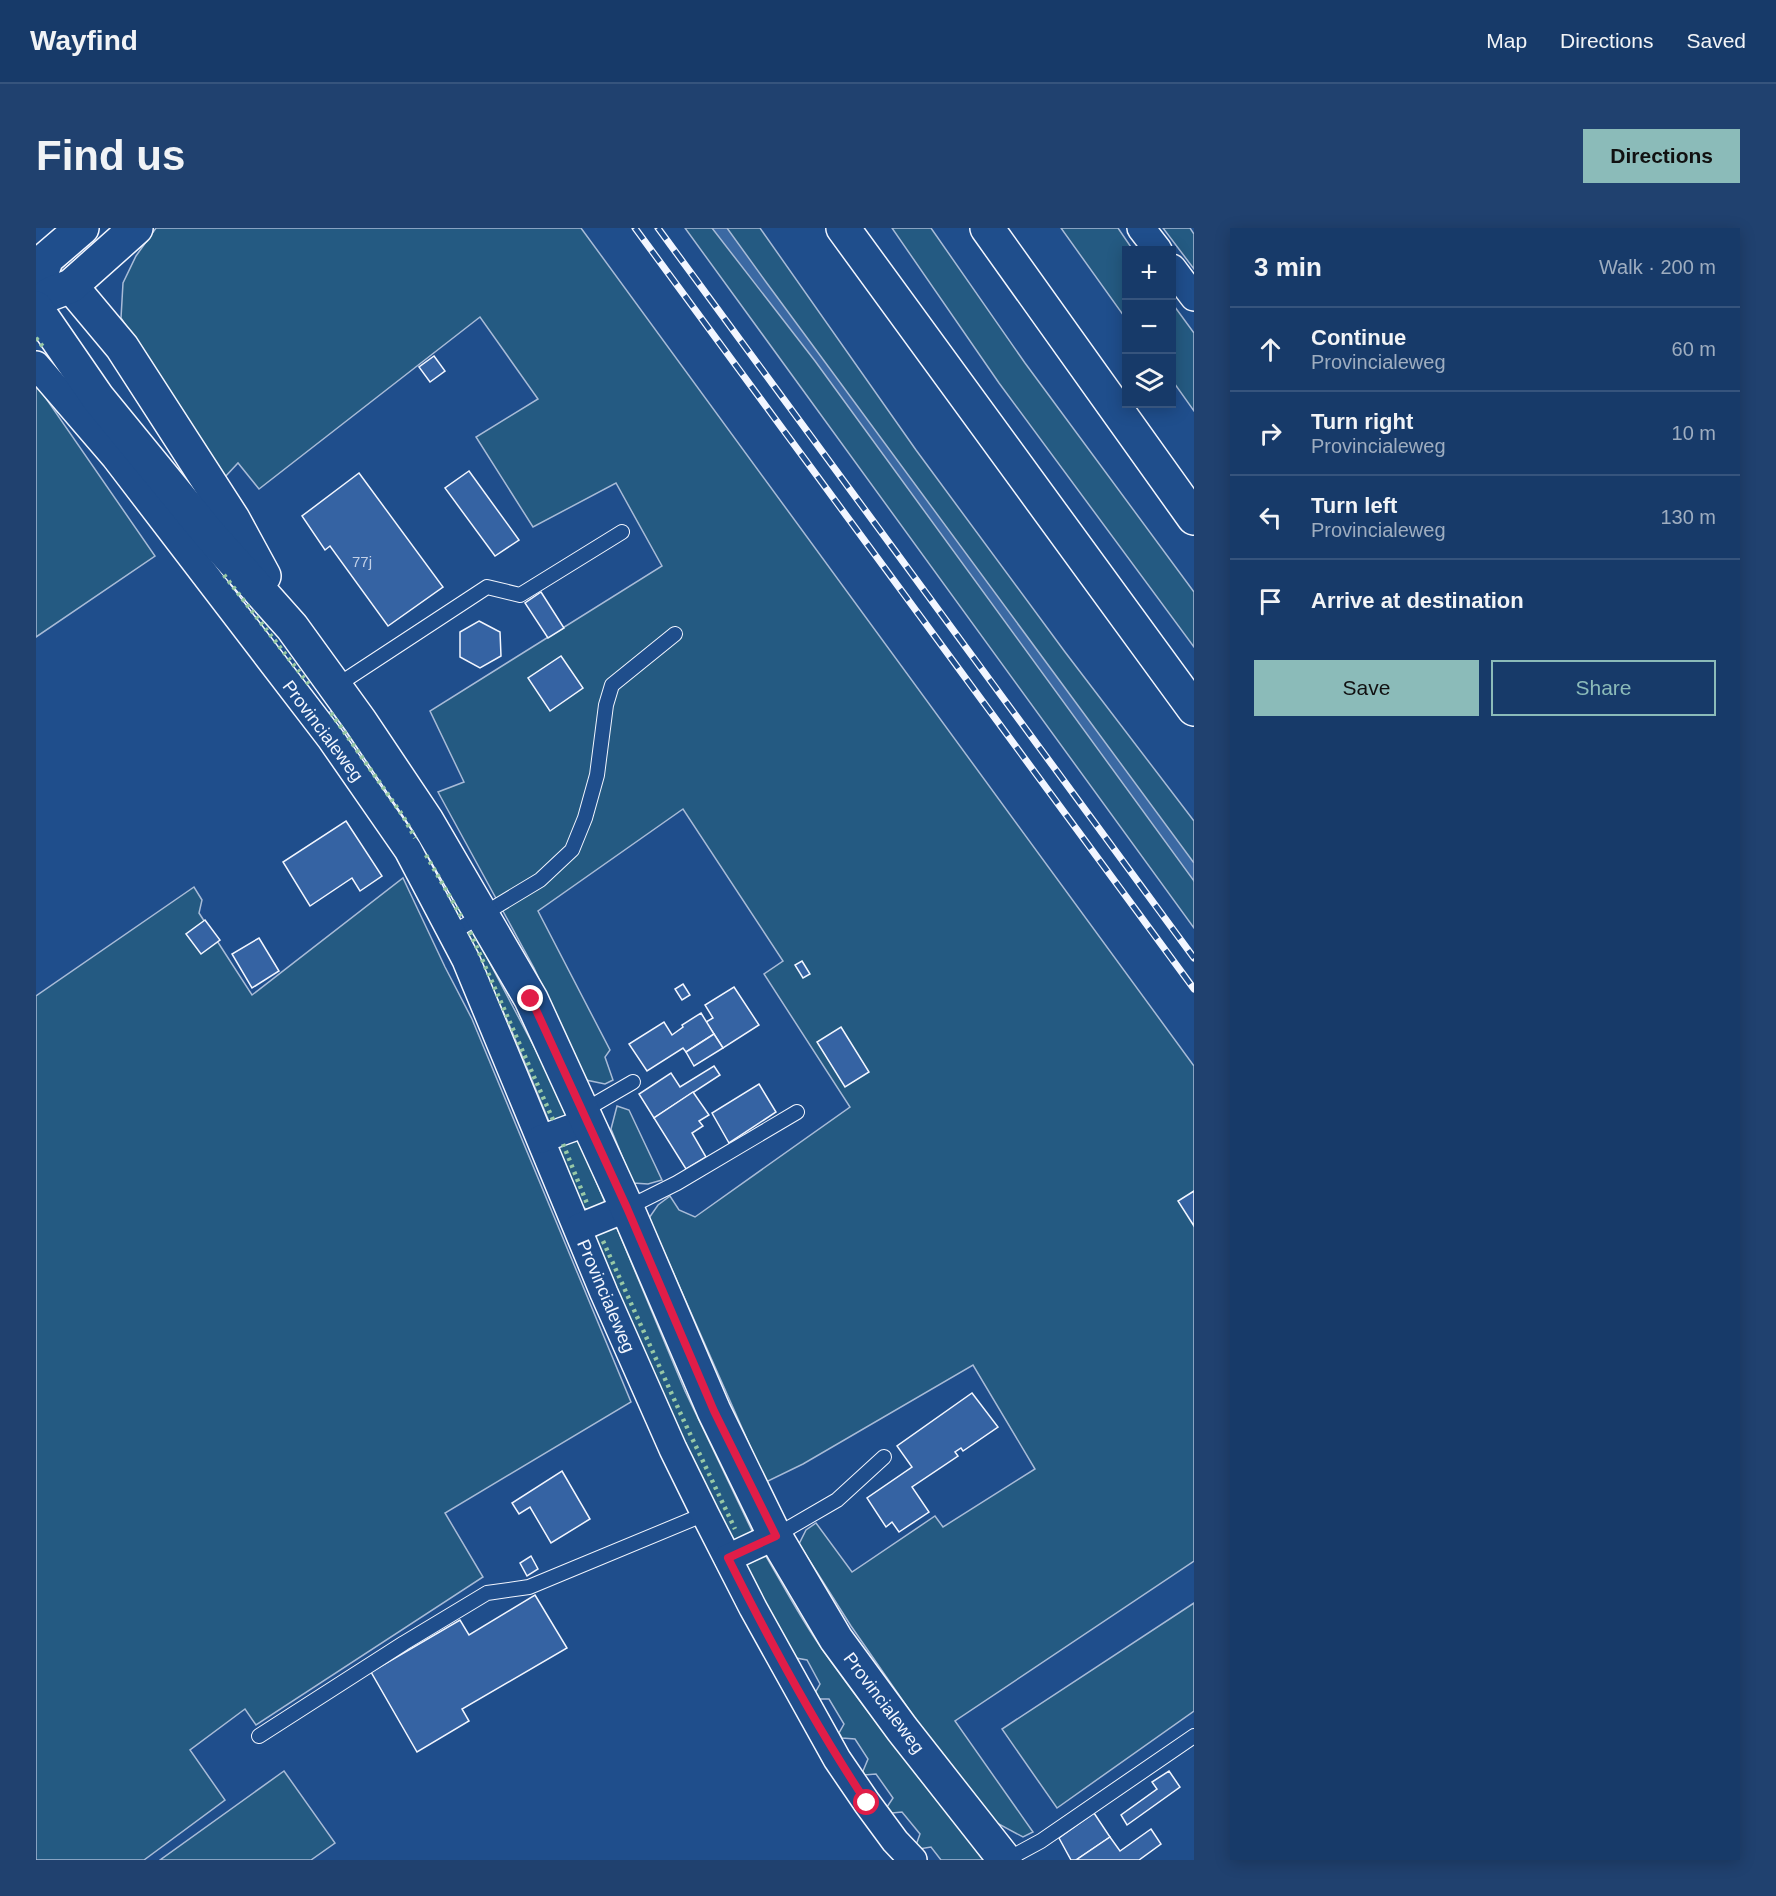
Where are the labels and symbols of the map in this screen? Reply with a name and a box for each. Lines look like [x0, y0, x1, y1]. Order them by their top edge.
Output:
house number: 77j [352, 553, 372, 570]
street label: Provincialeweg [279, 677, 367, 785]
route end [517, 985, 543, 1011]
street label: Provincialeweg [573, 1236, 639, 1356]
street label: Provincialeweg [840, 1649, 928, 1757]
route start [853, 1789, 879, 1815]

